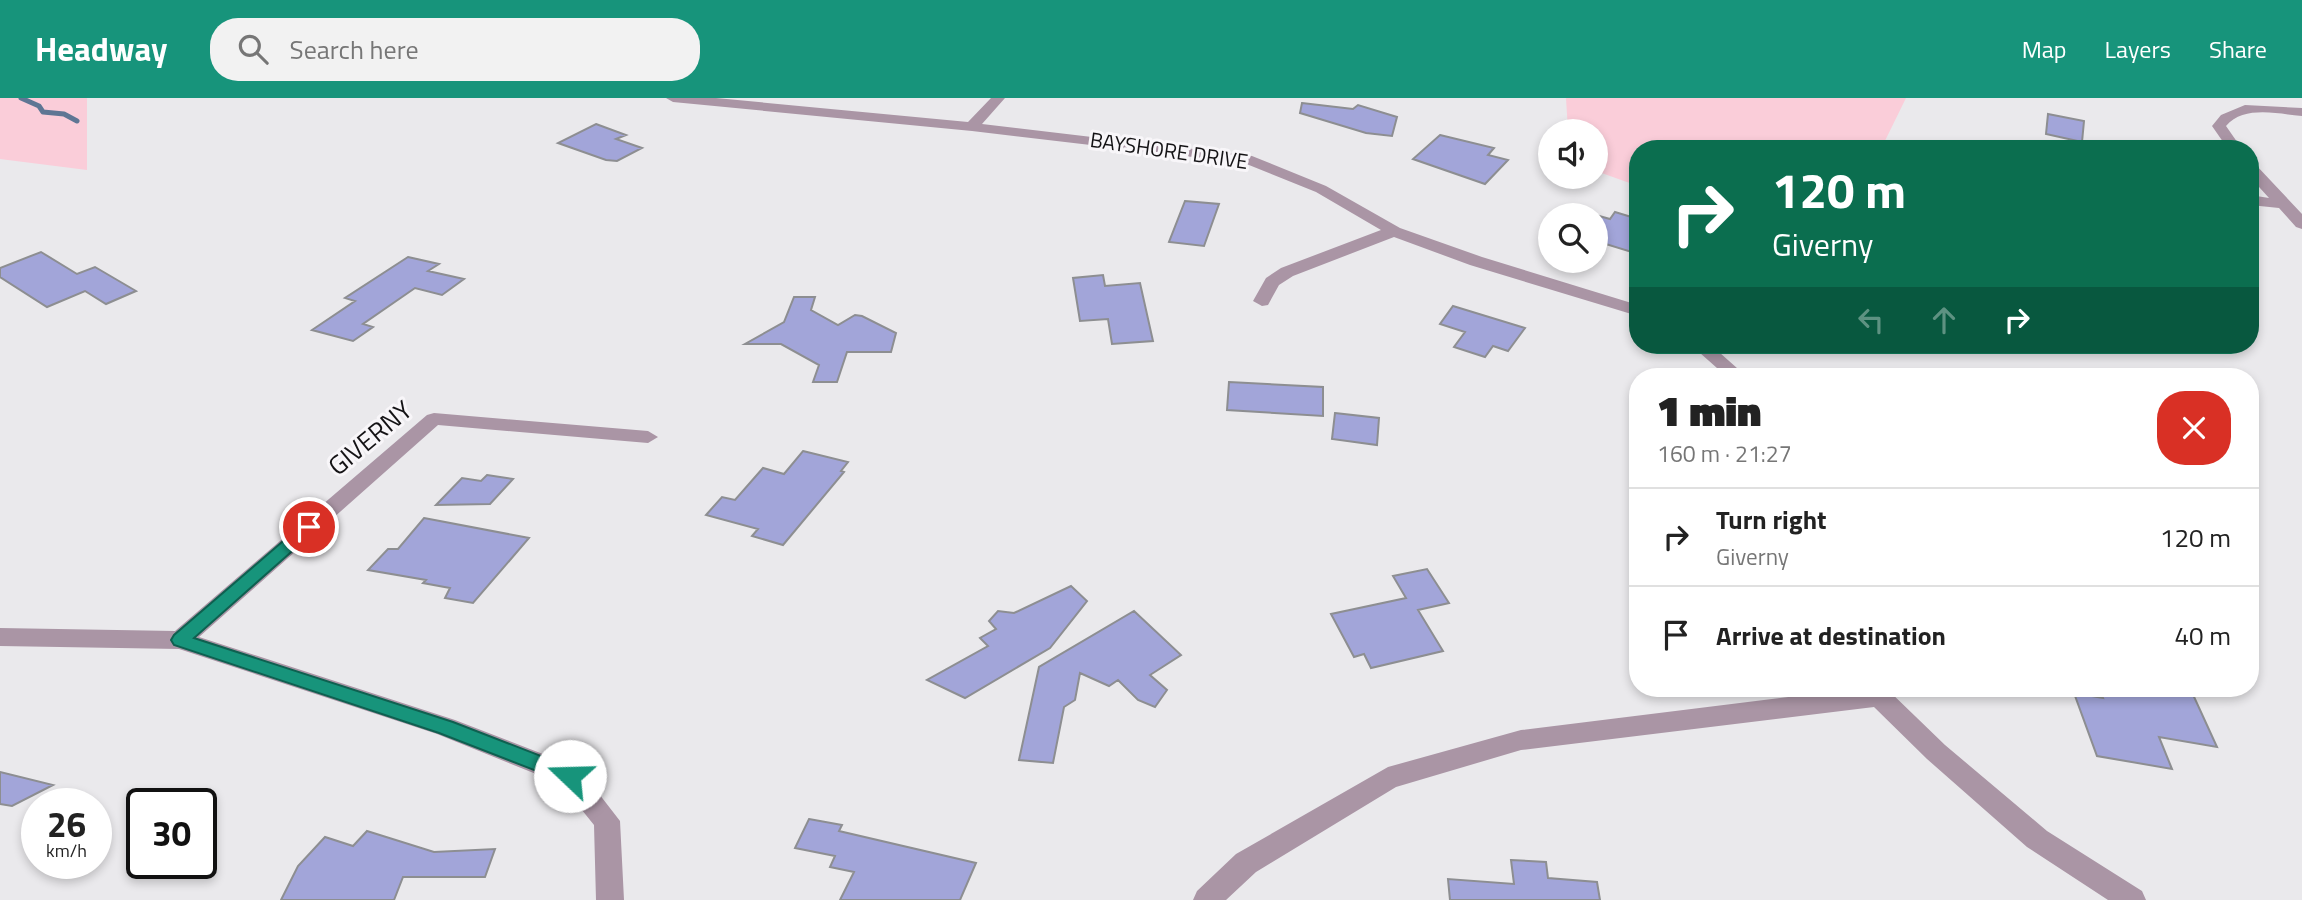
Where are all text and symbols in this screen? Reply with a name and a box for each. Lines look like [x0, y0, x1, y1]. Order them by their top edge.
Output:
search box [210, 18, 700, 81]
text: Headway [35, 24, 168, 74]
icon: search [234, 30, 272, 68]
text: Search here [290, 30, 419, 69]
text: Map [2022, 31, 2067, 67]
text: Layers [2105, 31, 2171, 67]
text: Share [2209, 31, 2267, 67]
map controls [1538, 119, 1608, 273]
button: sound [1538, 119, 1608, 189]
street label: BAYSHORE DRIVE [1088, 123, 1250, 177]
text: 120 m [1772, 152, 1906, 227]
icon: right [1657, 168, 1748, 259]
button: search [1538, 203, 1608, 273]
text: Giverny [1772, 220, 1874, 268]
icon: left [1852, 301, 1890, 339]
icon: ahead [1925, 301, 1963, 339]
icon: right [1998, 301, 2036, 339]
text: 1 min [1657, 378, 1761, 442]
street label: GIVERNY [319, 391, 420, 485]
button: close [2157, 391, 2231, 465]
text: 160 m · 21:27 [1657, 436, 1792, 471]
pin [279, 497, 339, 557]
text: Turn right [1716, 500, 1827, 539]
icon: arrive [290, 508, 328, 546]
icon: right [1657, 518, 1695, 556]
text: 120 m [2160, 518, 2231, 557]
text: Giverny [1716, 539, 1789, 574]
icon: arrive [1657, 616, 1695, 654]
text: Arrive at destination [1716, 616, 1946, 655]
text: 40 m [2174, 616, 2231, 655]
position arrow [533, 739, 607, 813]
speed limit sign: 30 [126, 788, 217, 879]
text: 26 [47, 797, 86, 851]
text: km/h [46, 837, 87, 864]

